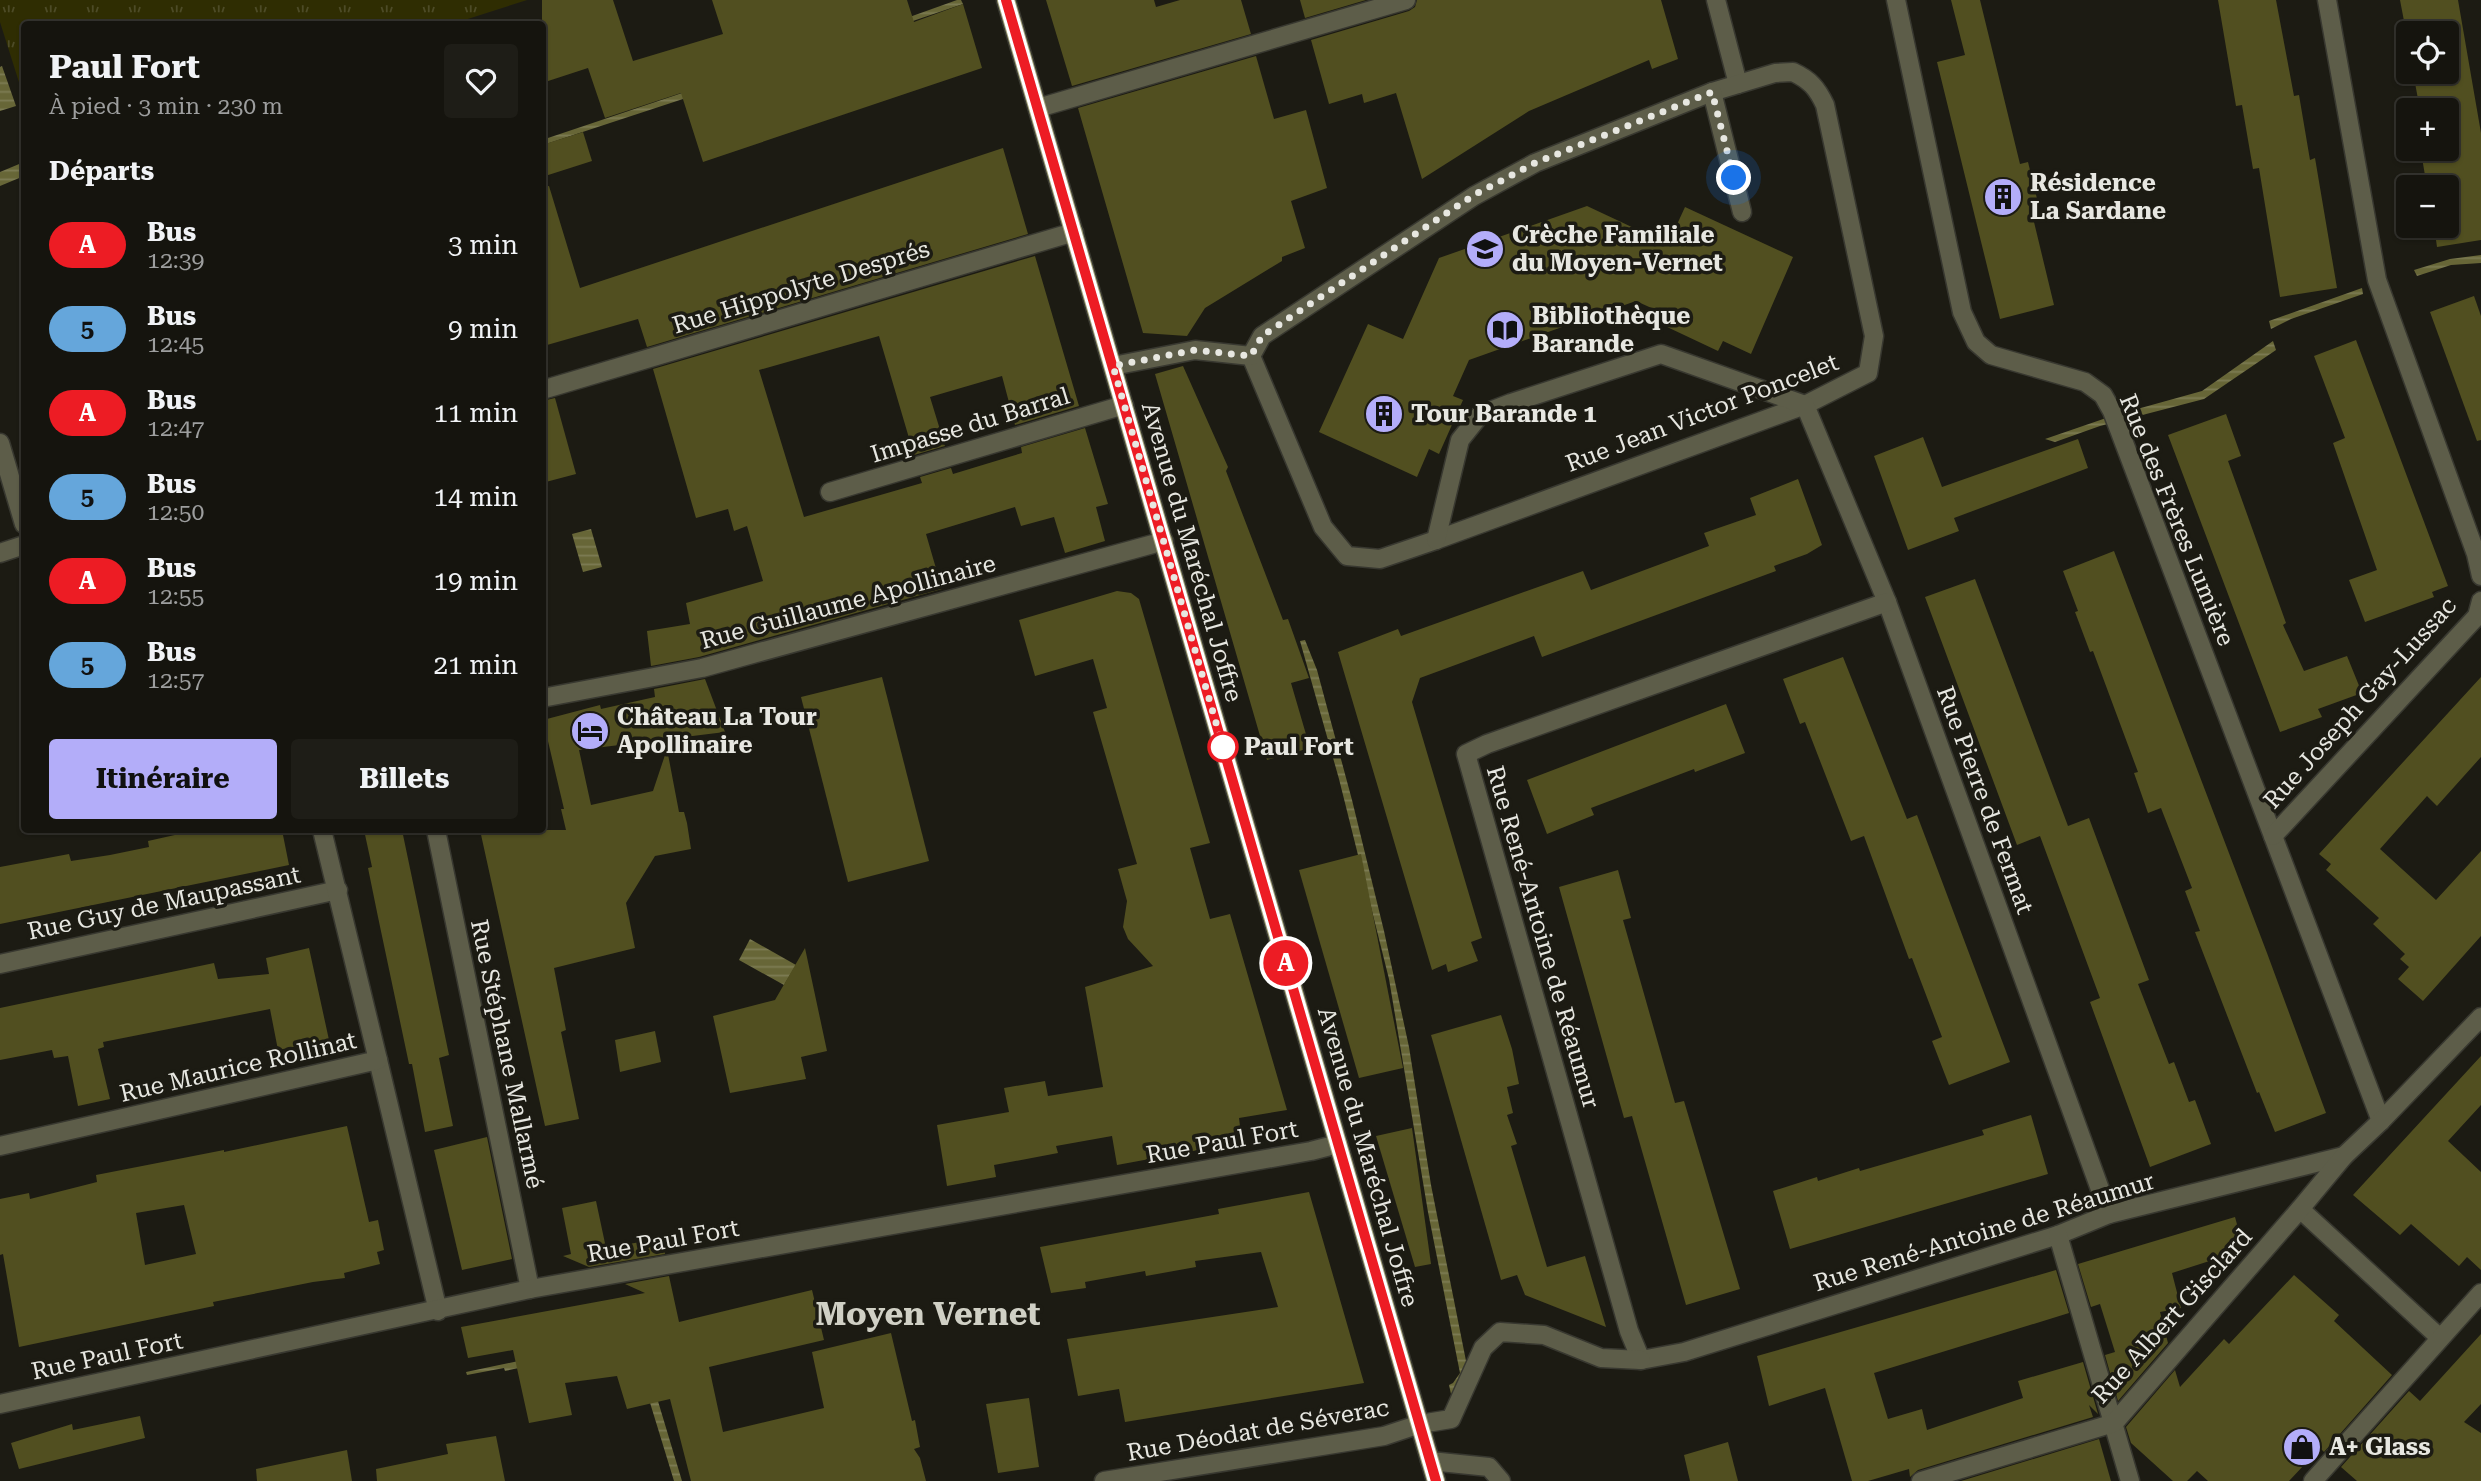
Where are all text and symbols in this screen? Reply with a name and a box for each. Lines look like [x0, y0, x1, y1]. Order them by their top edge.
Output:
map controls [2396, 21, 2459, 238]
button: locate [2396, 21, 2459, 84]
button: heart [444, 44, 518, 118]
text: Paul Fort [49, 47, 200, 86]
text: À pied · 3 min · 230 m [49, 93, 283, 120]
button: + [2396, 98, 2459, 161]
text: Départs [49, 156, 154, 186]
your location [1716, 160, 1751, 195]
place label: Résidence La Sardane [2030, 169, 2166, 225]
button: − [2396, 175, 2459, 238]
building icon: Résidence La Sardane [1982, 176, 2024, 218]
text: Bus [147, 217, 196, 247]
place label: Crèche Familiale du Moyen-Vernet [1512, 221, 1723, 277]
school or university icon: Crèche Familiale du Moyen-Vernet [1464, 228, 1506, 270]
text: 3 min [448, 230, 518, 260]
text: A [79, 231, 96, 259]
street label: Rue Hippolyte Després [669, 235, 933, 339]
text: 12:39 [147, 247, 204, 274]
text: Bus [147, 301, 196, 331]
place label: Bibliothèque Barande [1532, 302, 1690, 358]
library icon: Bibliothèque Barande [1484, 309, 1526, 351]
text: 9 min [448, 314, 518, 344]
text: 5 [81, 315, 94, 343]
text: 12:45 [147, 331, 204, 358]
street label: Rue Jean Victor Poncelet [1562, 348, 1842, 478]
street label: Impasse du Barral [867, 381, 1073, 469]
text: Bus [147, 385, 196, 415]
street label: Rue des Frères Lumière [2114, 390, 2240, 650]
building icon: Tour Barande 1 [1363, 393, 1405, 435]
text: 11 min [434, 398, 518, 428]
text: A [79, 399, 96, 427]
street label: Avenue du Maréchal Joffre [1136, 399, 1248, 705]
place label: Tour Barande 1 [1411, 400, 1597, 428]
text: 12:47 [147, 415, 204, 442]
text: Bus [147, 469, 196, 499]
text: 14 min [434, 482, 518, 512]
text: 5 [81, 483, 94, 511]
text: 12:50 [147, 499, 204, 526]
street label: Rue Guillaume Apollinaire [697, 549, 999, 655]
text: Bus [147, 553, 196, 583]
text: 19 min [434, 566, 518, 596]
text: A [79, 567, 96, 595]
text: 12:55 [147, 583, 204, 610]
street label: Rue Joseph Gay-Lussac [2258, 592, 2462, 814]
text: Bus [147, 637, 196, 667]
text: 21 min [434, 650, 518, 680]
text: 5 [81, 651, 94, 679]
text: 12:57 [147, 667, 204, 694]
street label: Rue Pierre de Fermat [1931, 682, 2039, 918]
place label: Château La Tour Apollinaire [617, 703, 817, 759]
hotel icon: Château La Tour Apollinaire [569, 710, 611, 752]
marker: Paul Fort [1208, 732, 1238, 762]
place label: Paul Fort [1244, 733, 1354, 761]
button: Itinéraire [49, 739, 277, 819]
button: Billets [291, 739, 518, 819]
street label: Rue René-Antoine de Réaumur [1481, 763, 1605, 1111]
street label: Rue Guy de Maupassant [25, 860, 303, 946]
street label: Rue Stéphane Mallarmé [465, 917, 549, 1191]
line badge: A [1263, 940, 1309, 986]
text: A [1277, 949, 1295, 977]
street label: Avenue du Maréchal Joffre [1312, 1004, 1424, 1310]
street label: Rue Maurice Rollinat [117, 1026, 359, 1108]
street label: Rue Paul Fort [1144, 1115, 1300, 1169]
street label: Rue René-Antoine de Réaumur [1810, 1167, 2158, 1297]
street label: Rue Paul Fort [585, 1214, 741, 1268]
street label: Rue Albert Gisclard [2086, 1223, 2258, 1409]
district label: Moyen Vernet [815, 1295, 1041, 1333]
street label: Rue Paul Fort [29, 1326, 185, 1386]
street label: Rue Déodat de Séverac [1125, 1393, 1391, 1467]
shop icon: A+ Glass [2281, 1426, 2323, 1468]
place label: A+ Glass [2329, 1433, 2431, 1461]

